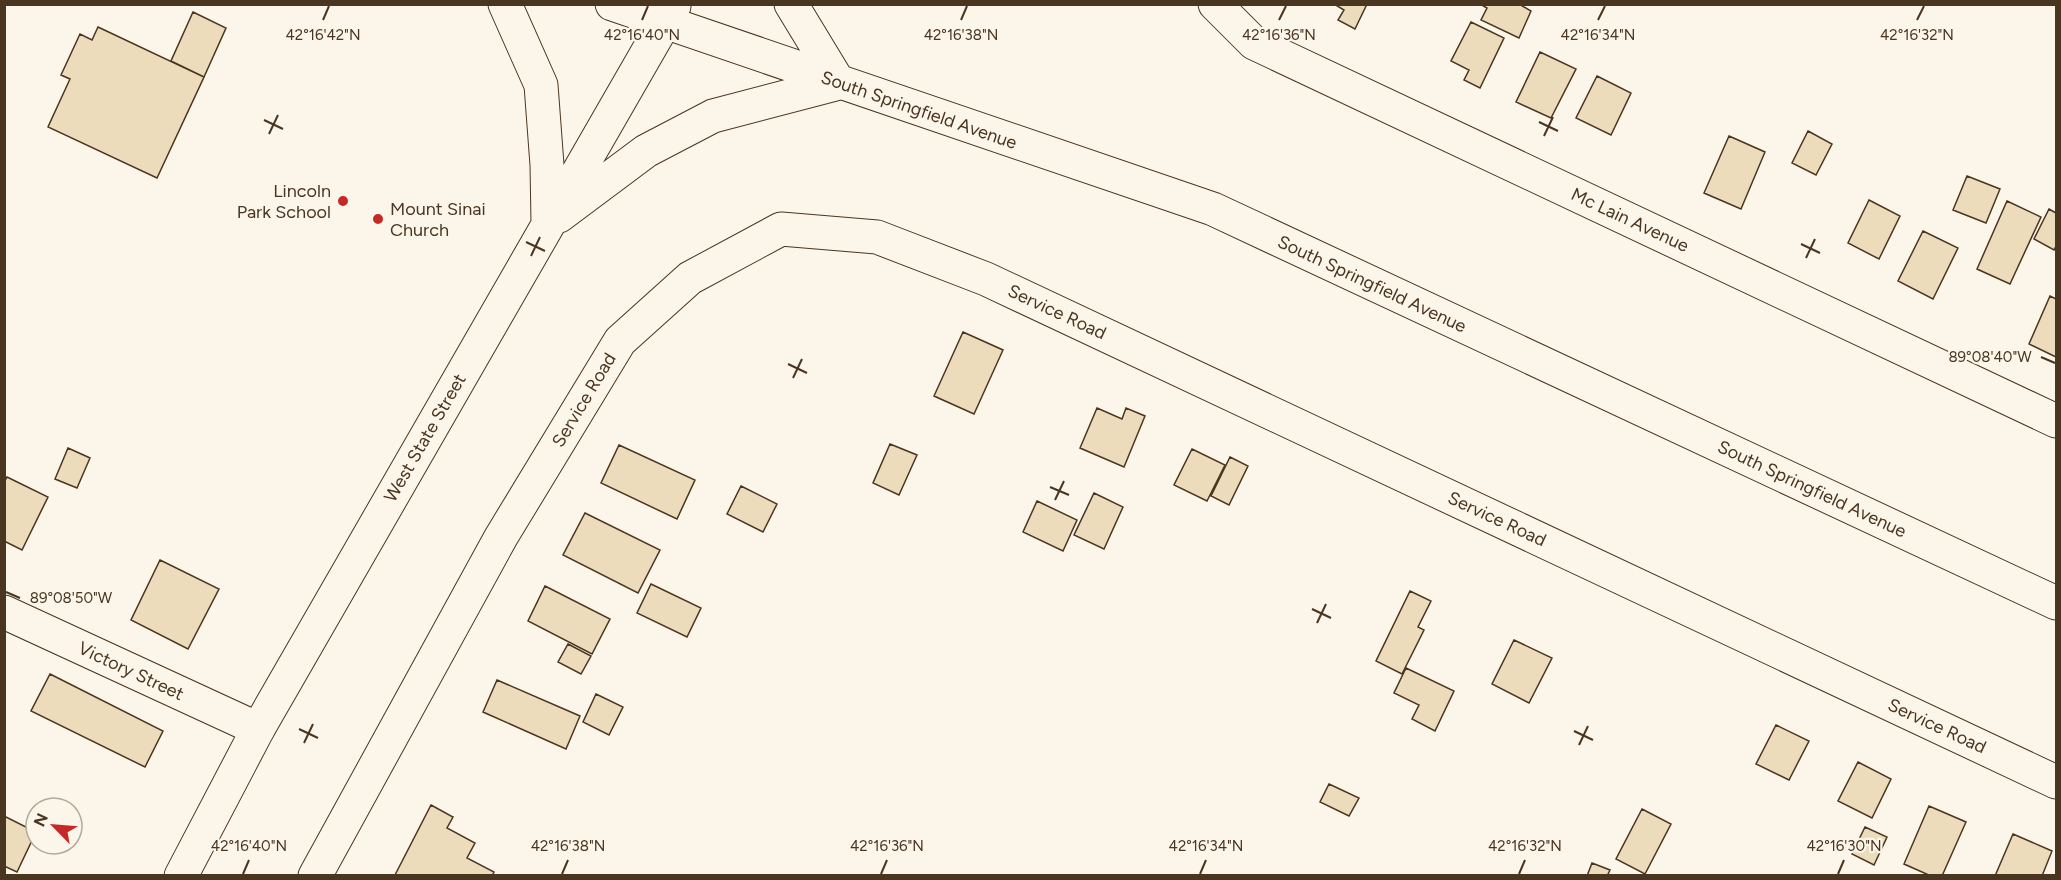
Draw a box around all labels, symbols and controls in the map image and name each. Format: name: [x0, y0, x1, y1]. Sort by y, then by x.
text: 42°16'42"N: [285, 26, 361, 44]
text: 42°16'40"N: [604, 26, 680, 44]
text: 42°16'38"N: [924, 26, 998, 44]
text: 42°16'36"N: [1242, 26, 1316, 44]
text: 42°16'34"N: [1561, 26, 1635, 44]
text: 42°16'32"N: [1880, 26, 1954, 44]
street label: South Springfield Avenue: [818, 66, 1020, 154]
place label: Lincoln Park School: [237, 180, 331, 223]
street label: Mc Lain Avenue: [1568, 183, 1693, 257]
marker: Lincoln Park School: [336, 194, 350, 208]
place label: Mount Sinai Church: [390, 198, 486, 241]
marker: Mount Sinai Church: [371, 212, 385, 226]
street label: South Springfield Avenue: [1274, 231, 1470, 338]
street label: Service Road: [1004, 280, 1110, 344]
text: 89°08'40"W: [1948, 348, 2032, 366]
street label: Service Road: [547, 349, 621, 451]
street label: West State Street: [379, 370, 471, 506]
street label: South Springfield Avenue: [1714, 436, 1910, 543]
street label: Service Road: [1444, 487, 1550, 551]
text: 89°08'50"W: [30, 589, 113, 607]
street label: Victory Street: [75, 637, 187, 705]
street label: Service Road: [1884, 694, 1990, 758]
north arrow: [24, 796, 84, 856]
text: N: [30, 810, 52, 829]
text: 42°16'40"N: [211, 837, 287, 855]
text: 42°16'38"N: [531, 837, 605, 855]
text: 42°16'36"N: [850, 837, 924, 855]
text: 42°16'34"N: [1169, 837, 1243, 855]
text: 42°16'32"N: [1488, 837, 1562, 855]
text: 42°16'30"N: [1806, 837, 1882, 855]

